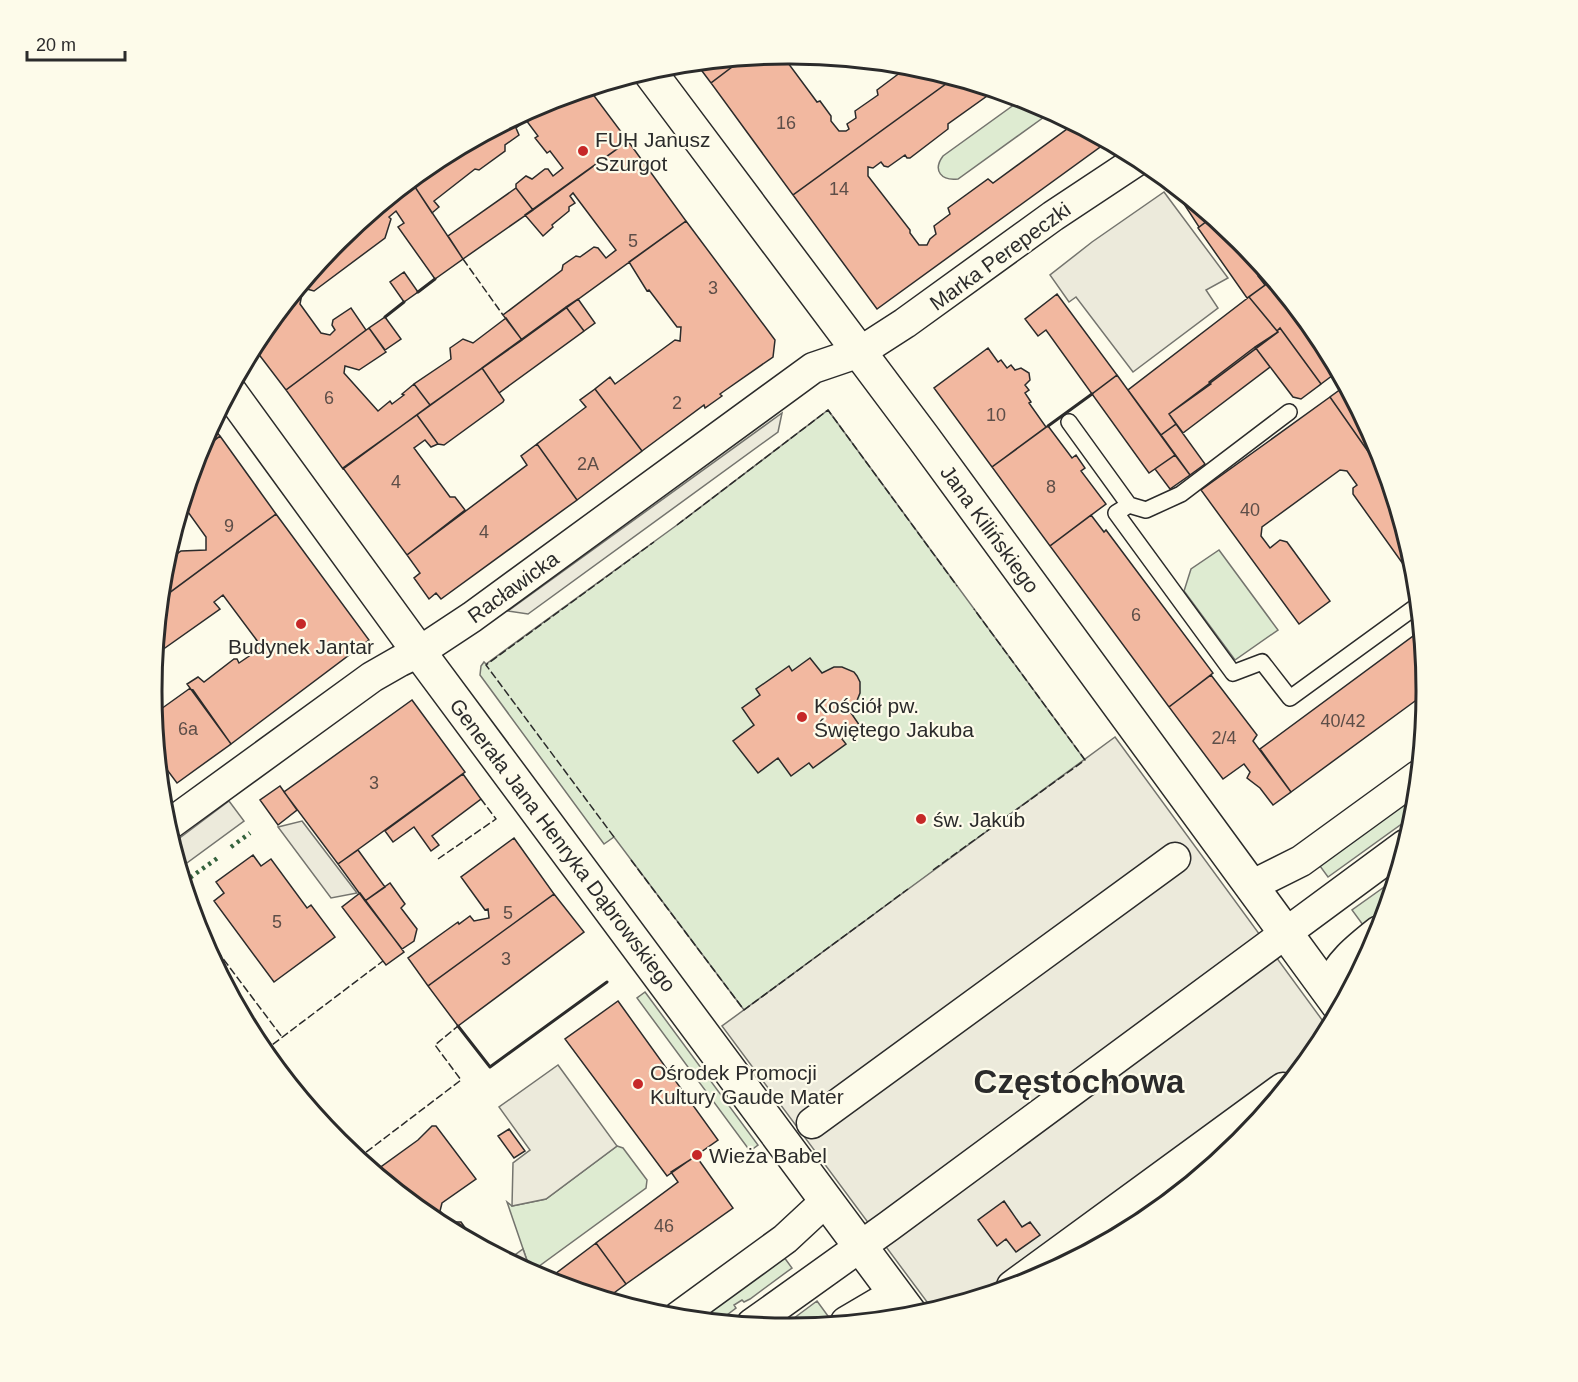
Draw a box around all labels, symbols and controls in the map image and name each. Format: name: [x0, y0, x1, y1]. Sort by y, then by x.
scale bar: [27, 24, 124, 62]
text: 20 m: [36, 35, 76, 55]
house number: 16: [776, 113, 796, 133]
place label: FUH Janusz Szurgot: [595, 128, 711, 175]
marker: FUH Janusz Szurgot: [576, 144, 590, 158]
house number: 14: [829, 179, 849, 199]
street label: Marka Perepeczki: [925, 197, 1075, 315]
house number: 5: [628, 231, 638, 251]
house number: 3: [708, 278, 718, 298]
house number: 6: [324, 388, 334, 408]
house number: 2: [672, 393, 682, 413]
house number: 10: [986, 405, 1006, 425]
house number: 2A: [577, 454, 599, 474]
street label: Jana Kilińskiego: [936, 461, 1044, 597]
house number: 4: [391, 472, 401, 492]
house number: 8: [1046, 477, 1056, 497]
house number: 40: [1240, 500, 1260, 520]
house number: 9: [224, 516, 234, 536]
house number: 4: [479, 522, 489, 542]
street label: Racławicka: [463, 546, 563, 628]
house number: 6: [1131, 605, 1141, 625]
marker: Budynek Jantar: [294, 617, 308, 631]
place label: Budynek Jantar: [228, 635, 374, 658]
street label: Generała Jana Henryka Dąbrowskiego: [445, 694, 681, 996]
place label: Kościół pw. Świętego Jakuba: [814, 694, 974, 741]
marker: Kościół pw. Świętego Jakuba: [795, 710, 809, 724]
house number: 40/42: [1320, 711, 1366, 731]
house number: 6a: [178, 719, 199, 739]
house number: 2/4: [1211, 728, 1237, 748]
house number: 3: [369, 773, 379, 793]
place label: św. Jakub: [933, 808, 1025, 831]
marker: św. Jakub: [914, 812, 928, 826]
house number: 5: [503, 903, 513, 923]
house number: 5: [272, 912, 282, 932]
house number: 3: [501, 949, 511, 969]
place label: Ośrodek Promocji Kultury Gaude Mater: [650, 1061, 844, 1108]
district label: Częstochowa: [974, 1063, 1185, 1100]
marker: Ośrodek Promocji Kultury Gaude Mater: [631, 1077, 645, 1091]
place label: Wieża Babel: [709, 1144, 827, 1167]
marker: Wieża Babel: [690, 1148, 704, 1162]
house number: 46: [654, 1216, 674, 1236]

